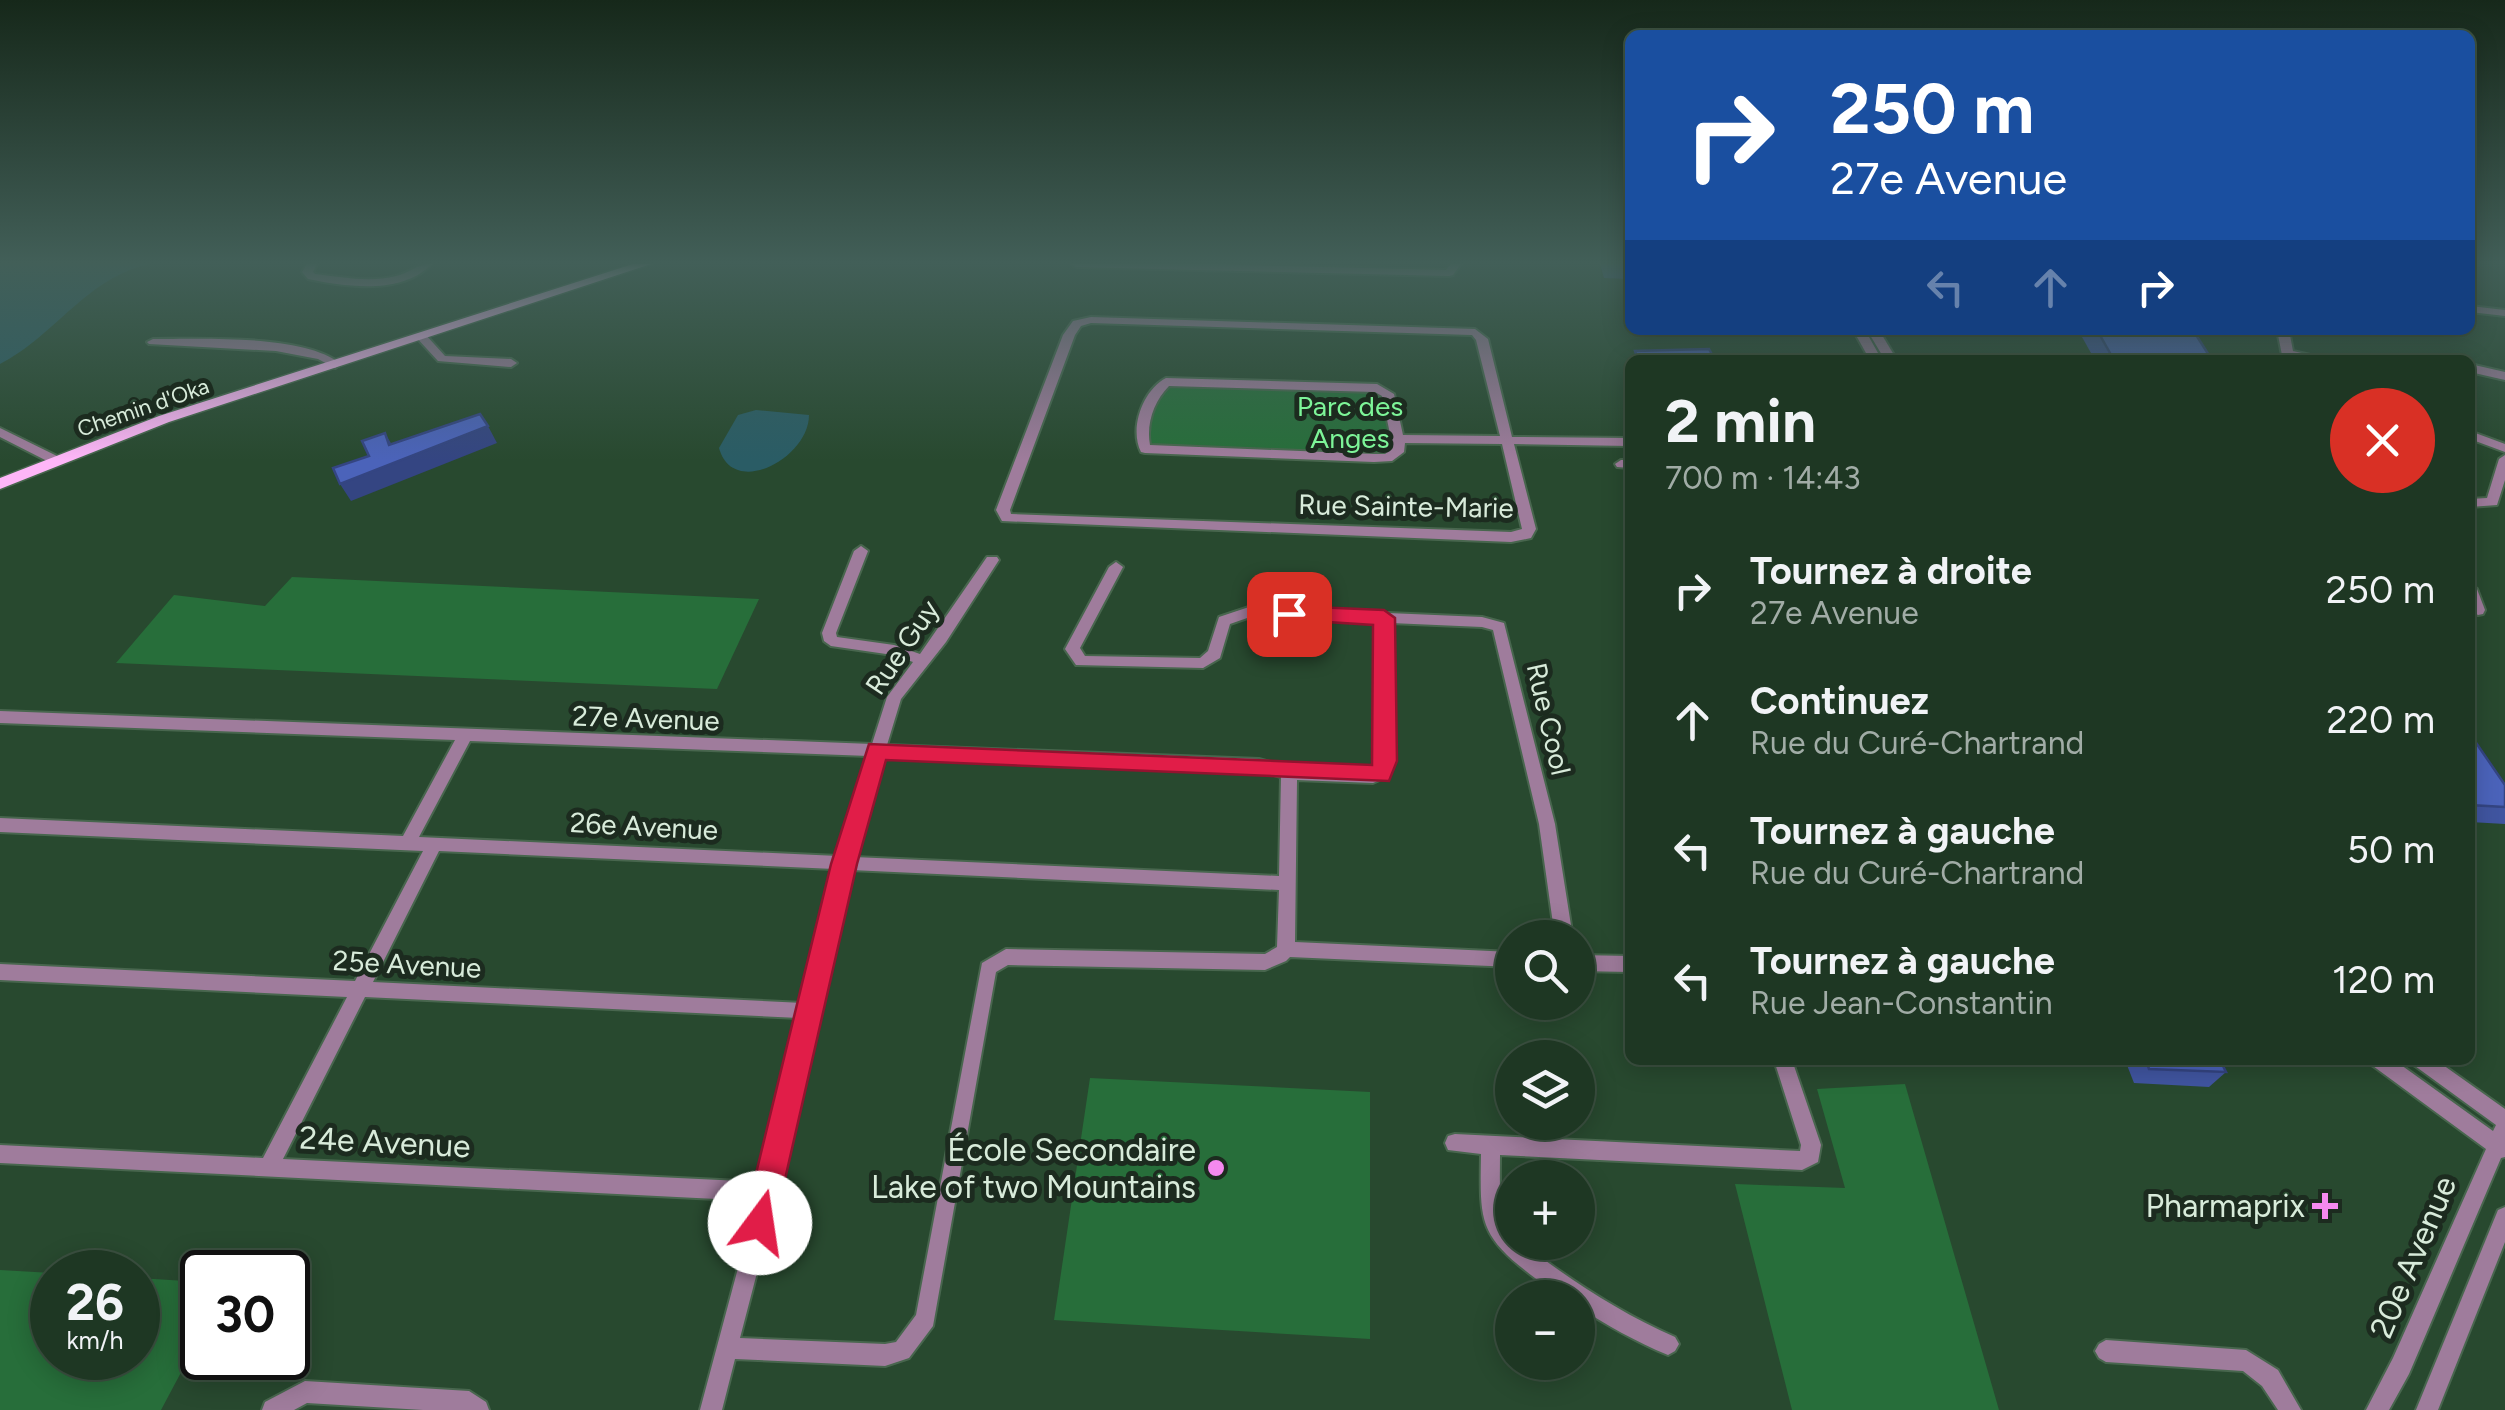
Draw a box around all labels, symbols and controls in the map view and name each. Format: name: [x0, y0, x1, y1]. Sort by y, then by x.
text: 250 m: [1830, 66, 2034, 151]
icon: right: [1665, 70, 1795, 200]
text: 27e Avenue: [1830, 151, 2067, 205]
icon: left: [1918, 260, 1973, 315]
icon: ahead: [2023, 260, 2078, 315]
icon: right: [2128, 260, 2183, 315]
street label: Chemin d'Oka: [74, 372, 213, 443]
text: 2 min: [1665, 385, 1816, 457]
button: close: [2330, 388, 2435, 493]
park label: Parc des Anges: [1297, 389, 1403, 455]
text: 700 m · 14:43: [1665, 459, 1861, 497]
street label: Rue Sainte-Marie: [1298, 487, 1514, 525]
text: Tournez à droite: [1750, 548, 2032, 594]
icon: right: [1665, 563, 1720, 618]
text: 250 m: [2326, 567, 2435, 613]
pin: [1247, 572, 1332, 657]
icon: arrive: [1262, 587, 1317, 642]
street label: Rue Guy: [858, 593, 946, 701]
text: 27e Avenue: [1750, 594, 1919, 632]
street label: Rue Cool: [1520, 660, 1578, 778]
text: Continuez: [1750, 678, 1929, 724]
icon: ahead: [1665, 693, 1720, 748]
text: 220 m: [2326, 697, 2435, 743]
street label: 27e Avenue: [572, 698, 720, 738]
text: Rue du Curé-Chartrand: [1750, 724, 2084, 762]
street label: 26e Avenue: [569, 805, 719, 847]
text: Tournez à gauche: [1750, 808, 2055, 854]
icon: left: [1665, 823, 1720, 878]
text: 50 m: [2347, 827, 2435, 873]
text: Rue du Curé-Chartrand: [1750, 854, 2084, 892]
map controls: [1495, 920, 1595, 1380]
button: search: [1495, 920, 1595, 1020]
text: Tournez à gauche: [1750, 938, 2055, 984]
street label: 25e Avenue: [332, 943, 482, 985]
icon: left: [1665, 953, 1720, 1008]
text: 120 m: [2332, 957, 2435, 1003]
text: Rue Jean-Constantin: [1750, 984, 2053, 1022]
button: layers: [1495, 1040, 1595, 1140]
street label: 24e Avenue: [298, 1119, 472, 1165]
place label: École Secondaire Lake of two Mountains: [871, 1131, 1196, 1206]
marker: École Secondaire Lake of two Mountains: [1205, 1157, 1227, 1179]
button: +: [1495, 1160, 1595, 1260]
street label: 20e Avenue: [2362, 1170, 2464, 1344]
position arrow: [708, 1171, 812, 1275]
place label: Pharmaprix: [2146, 1187, 2305, 1225]
marker: Pharmaprix: [2314, 1195, 2336, 1217]
speed limit sign: 30: [180, 1250, 310, 1380]
text: 26: [66, 1272, 124, 1333]
button: −: [1495, 1280, 1595, 1380]
text: km/h: [66, 1325, 124, 1355]

